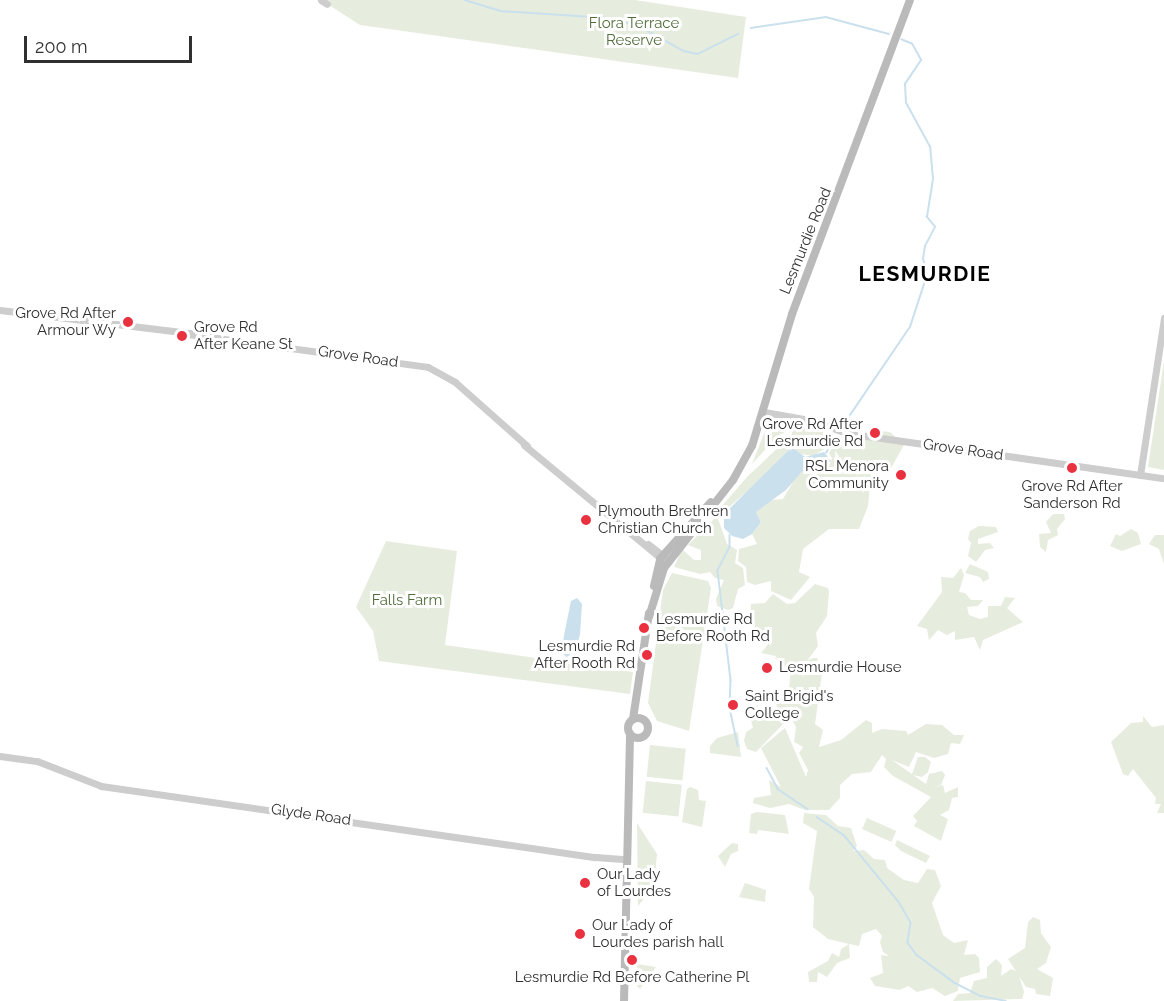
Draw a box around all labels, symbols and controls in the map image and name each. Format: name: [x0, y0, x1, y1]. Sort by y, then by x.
park label: Flora Terrace Reserve: [589, 14, 679, 49]
scale bar: [27, 24, 195, 62]
text: 200 m: [35, 36, 88, 57]
street label: Lesmurdie Road: [776, 185, 836, 297]
district label: LESMURDIE: [859, 261, 991, 287]
place label: Grove Rd After Armour Wy: [15, 304, 116, 339]
marker: Grove Rd After Armour Wy: [121, 315, 135, 329]
place label: Grove Rd After Keane St: [194, 318, 293, 353]
marker: Grove Rd After Keane St: [175, 329, 189, 343]
street label: Grove Road: [317, 342, 399, 372]
place label: Grove Rd After Lesmurdie Rd: [762, 415, 863, 450]
marker: Grove Rd After Lesmurdie Rd: [868, 426, 882, 440]
street label: Grove Road: [922, 435, 1004, 465]
place label: RSL Menora Community: [805, 457, 889, 492]
marker: Grove Rd After Sanderson Rd: [1065, 461, 1079, 475]
marker: RSL Menora Community: [894, 468, 908, 482]
place label: Grove Rd After Sanderson Rd: [1021, 477, 1123, 512]
place label: Plymouth Brethren Christian Church: [598, 502, 729, 537]
marker: Plymouth Brethren Christian Church: [579, 513, 593, 527]
park label: Falls Farm: [372, 592, 442, 610]
place label: Lesmurdie Rd Before Rooth Rd: [656, 610, 770, 645]
marker: Lesmurdie Rd Before Rooth Rd: [637, 621, 651, 635]
place label: Lesmurdie Rd After Rooth Rd: [534, 637, 635, 672]
marker: Lesmurdie Rd After Rooth Rd: [640, 648, 654, 662]
place label: Lesmurdie House: [779, 659, 901, 677]
marker: Lesmurdie House: [760, 661, 774, 675]
place label: Saint Brigid's College: [745, 687, 834, 722]
marker: Saint Brigid's College: [726, 698, 740, 712]
street label: Glyde Road: [270, 800, 352, 830]
place label: Our Lady of Lourdes: [597, 865, 671, 900]
marker: Our Lady of Lourdes: [578, 876, 592, 890]
place label: Our Lady of Lourdes parish hall: [592, 916, 724, 951]
marker: Our Lady of Lourdes parish hall: [573, 927, 587, 941]
marker: Lesmurdie Rd Before Catherine Pl: [625, 953, 639, 967]
place label: Lesmurdie Rd Before Catherine Pl: [515, 969, 749, 987]

